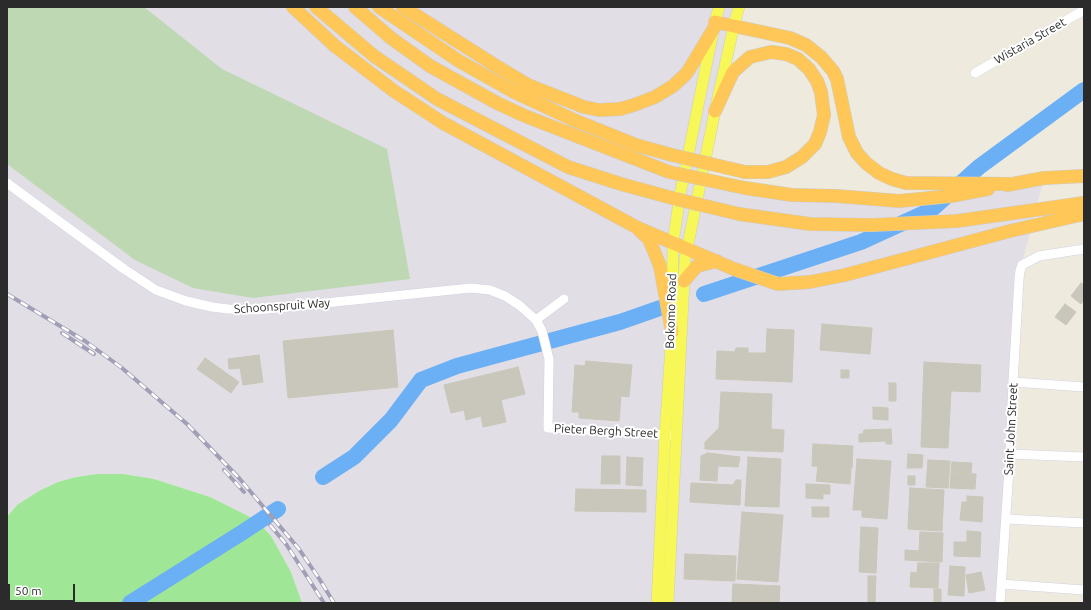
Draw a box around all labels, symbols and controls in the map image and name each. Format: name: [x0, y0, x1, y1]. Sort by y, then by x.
street label: Wistaria Street: [992, 15, 1068, 67]
street label: Bokomo Road: [662, 273, 680, 349]
street label: Schoonspruit Way: [233, 295, 331, 317]
street label: Saint John Street: [1001, 382, 1021, 476]
street label: Pieter Bergh Street: [554, 421, 658, 441]
scale bar: [10, 576, 77, 602]
text: 50 m: [15, 584, 42, 597]

